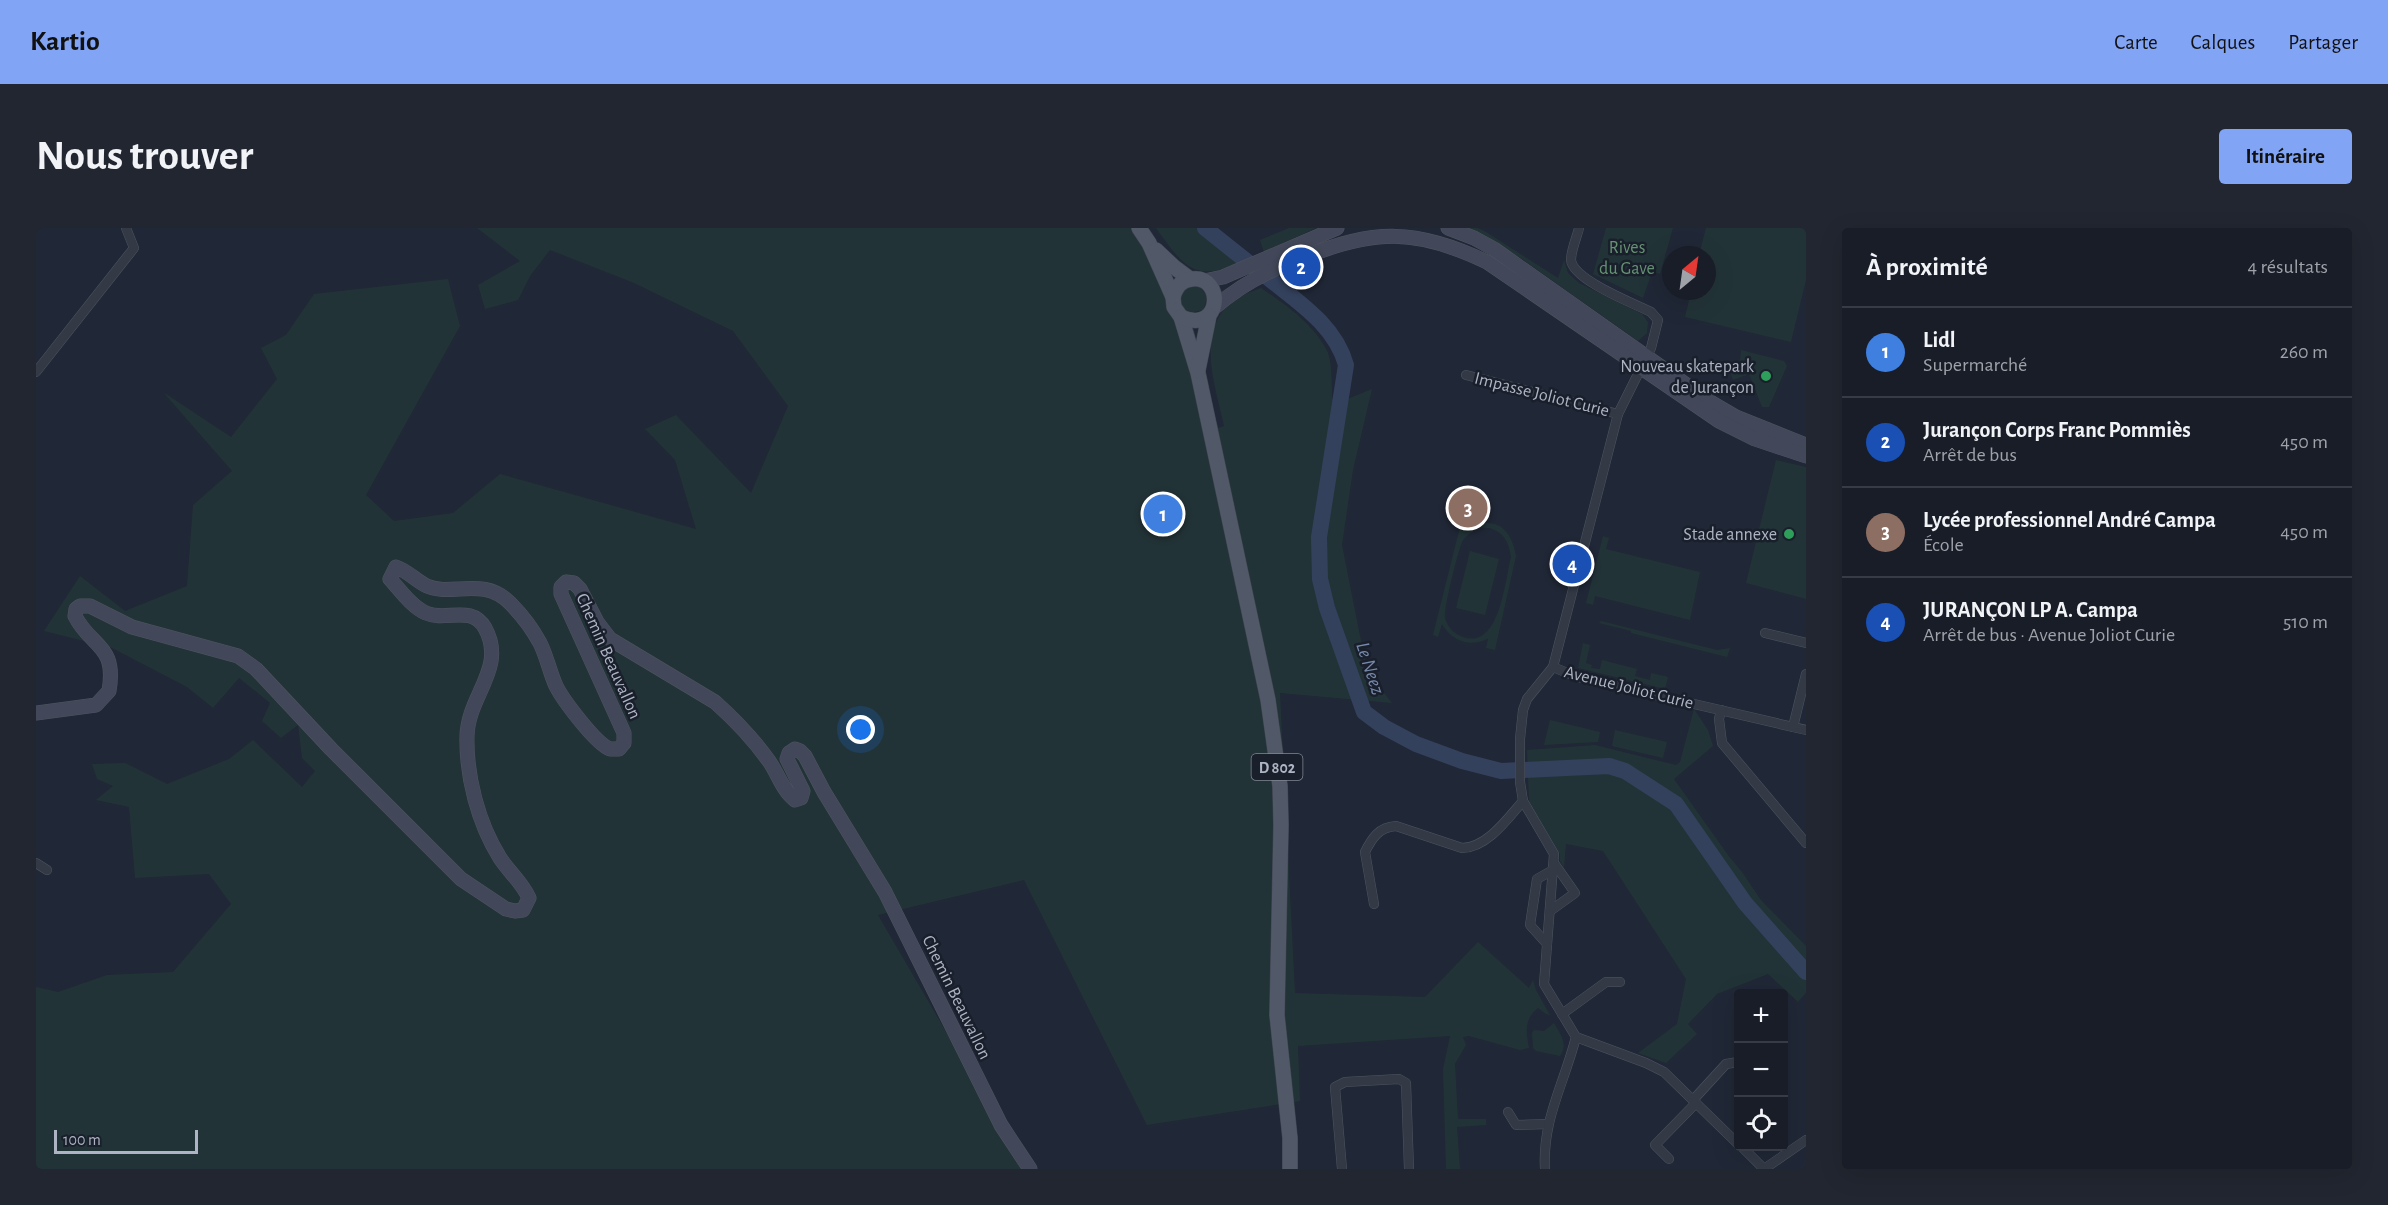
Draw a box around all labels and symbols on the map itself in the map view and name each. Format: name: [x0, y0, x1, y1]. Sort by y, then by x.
park label: Rives du Gave: [1599, 239, 1655, 278]
pin: 2: [1282, 244, 1320, 290]
north arrow: [1662, 246, 1716, 300]
place label: Nouveau skatepark de Jurançon: [1620, 358, 1755, 397]
marker: Nouveau skatepark de Jurançon: [1759, 369, 1773, 383]
street label: Impasse Joliot Curie: [1473, 370, 1611, 420]
pin: 3: [1448, 486, 1488, 530]
pin: 1: [1144, 492, 1182, 536]
place label: Stade annexe: [1683, 526, 1777, 544]
marker: Stade annexe: [1782, 527, 1796, 541]
pin: 4: [1552, 542, 1592, 586]
street label: Chemin Beauvallon: [572, 591, 644, 722]
water label: Le Neez: [1352, 639, 1388, 697]
street label: Avenue Joliot Curie: [1562, 663, 1695, 713]
your location: [846, 715, 875, 744]
road number: D 802: [1252, 754, 1302, 780]
street label: Chemin Beauvallon: [918, 933, 994, 1062]
scale bar: [54, 1127, 198, 1154]

